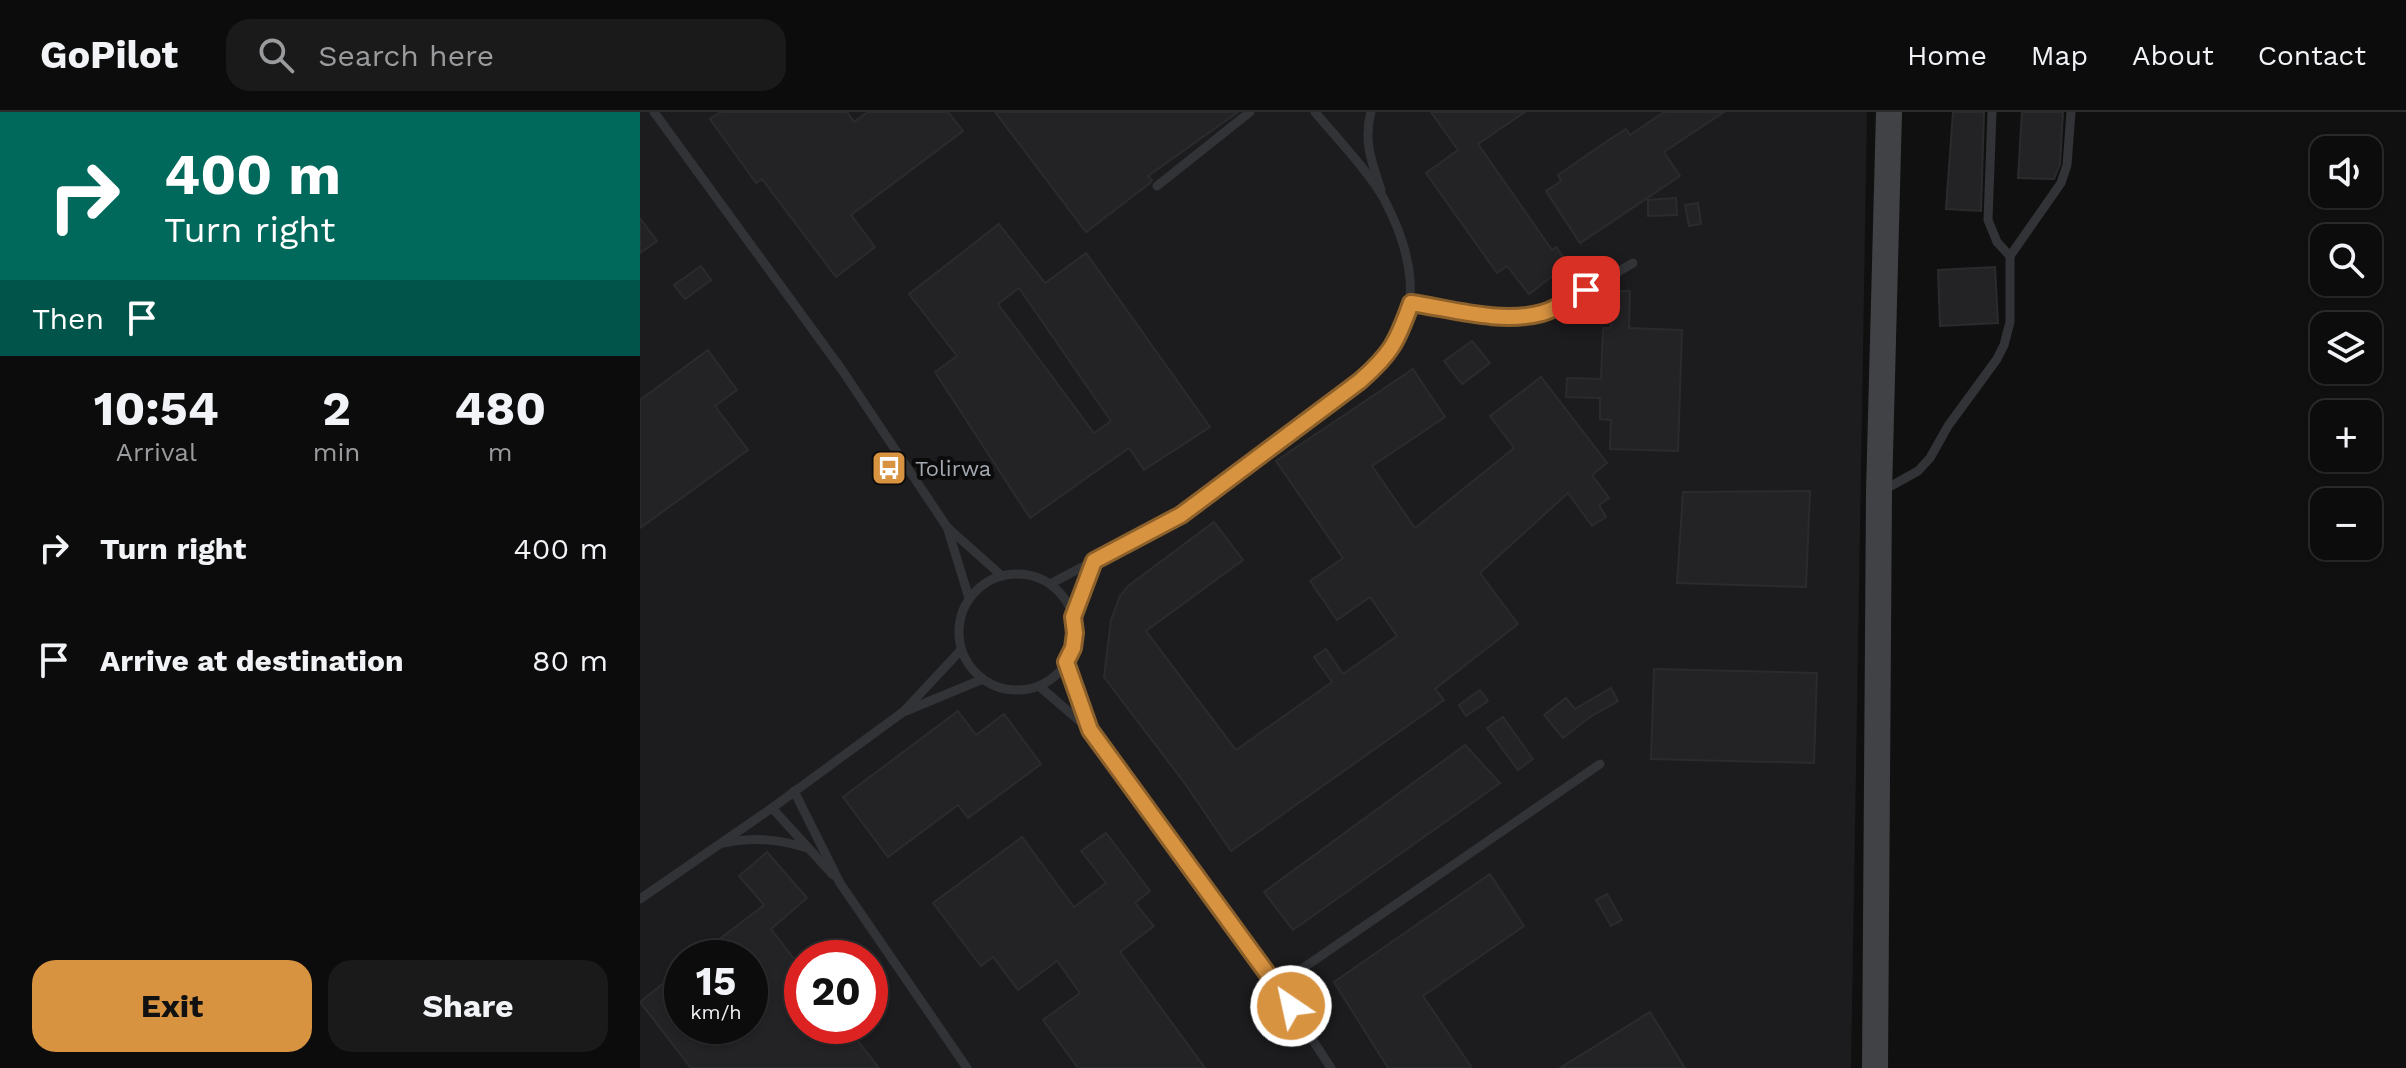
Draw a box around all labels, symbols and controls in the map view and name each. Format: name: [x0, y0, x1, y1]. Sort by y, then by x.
search box: [226, 19, 786, 91]
text: GoPilot: [40, 33, 178, 77]
icon: search: [254, 33, 298, 77]
text: Search here: [318, 38, 494, 73]
text: Home: [1907, 39, 1987, 72]
text: Map: [2031, 39, 2088, 72]
text: About: [2132, 39, 2214, 72]
text: Contact: [2258, 39, 2366, 72]
map controls: [2310, 136, 2382, 560]
button: sound: [2310, 136, 2382, 208]
text: 400 m: [164, 142, 341, 208]
icon: right: [32, 144, 136, 248]
text: Turn right: [164, 209, 335, 251]
button: search: [2310, 224, 2382, 296]
pin: [1552, 256, 1620, 324]
icon: arrive: [1564, 268, 1608, 312]
icon: arrive: [120, 296, 164, 340]
text: Then: [32, 301, 104, 336]
button: layers: [2310, 312, 2382, 384]
text: 10:54: [94, 380, 219, 437]
text: 2: [322, 380, 351, 437]
text: 480: [454, 380, 546, 437]
button: +: [2310, 400, 2382, 472]
text: Arrival: [116, 437, 197, 467]
text: min: [313, 437, 360, 467]
text: m: [488, 437, 513, 467]
bus stop icon: Tolirwa: [870, 449, 908, 487]
place label: Tolirwa: [915, 456, 991, 481]
button: −: [2310, 488, 2382, 560]
icon: right: [32, 526, 76, 570]
text: Turn right: [100, 531, 246, 566]
text: 400 m: [514, 531, 608, 566]
icon: arrive: [32, 638, 76, 682]
text: Arrive at destination: [100, 643, 404, 678]
text: 80 m: [532, 643, 608, 678]
speed limit sign: 20: [784, 940, 888, 1044]
text: 15: [696, 958, 736, 1005]
button: Exit: [32, 960, 312, 1052]
button: Share: [328, 960, 608, 1052]
position arrow: [1249, 964, 1333, 1048]
text: km/h: [690, 1000, 742, 1024]

